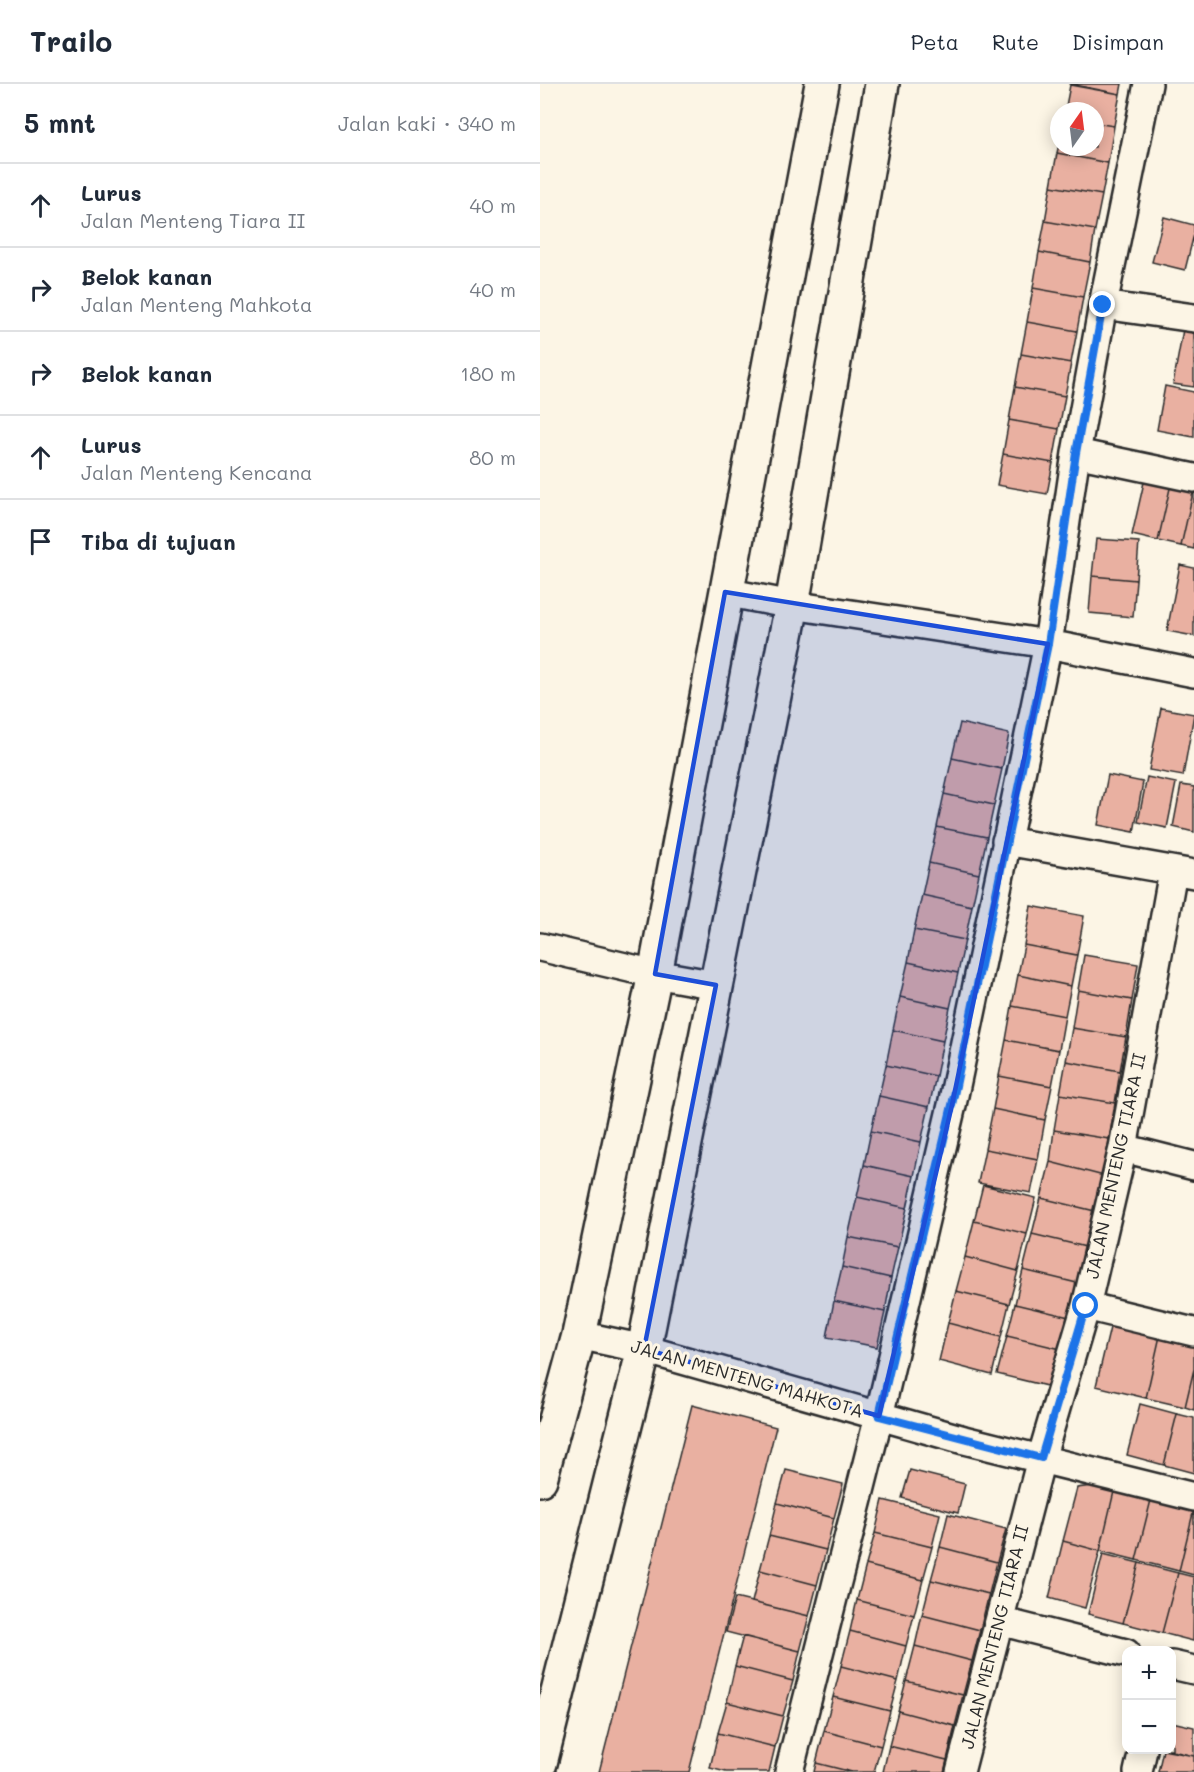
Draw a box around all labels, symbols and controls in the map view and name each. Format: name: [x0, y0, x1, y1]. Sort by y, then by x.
text: Trailo: [30, 23, 112, 59]
text: Peta: [911, 28, 959, 55]
text: Rute: [992, 28, 1039, 55]
text: Disimpan: [1072, 28, 1164, 55]
north arrow: [1050, 102, 1104, 156]
text: 5 mnt: [24, 106, 96, 140]
text: Jalan kaki · 340 m: [338, 110, 516, 136]
text: Lurus: [81, 178, 142, 207]
icon: ahead: [24, 189, 57, 222]
text: 40 m: [470, 192, 516, 218]
text: Jalan Menteng Tiara II: [81, 207, 305, 233]
text: Belok kanan: [81, 262, 212, 291]
icon: right: [24, 273, 57, 306]
text: 40 m: [470, 276, 516, 302]
text: Jalan Menteng Mahkota: [81, 291, 312, 317]
route end: [1089, 291, 1115, 317]
icon: right: [24, 357, 57, 390]
text: Belok kanan: [81, 359, 212, 388]
text: 180 m: [460, 360, 516, 386]
text: Lurus: [81, 430, 142, 459]
icon: ahead: [24, 441, 57, 474]
text: 80 m: [469, 444, 516, 470]
text: Jalan Menteng Kencana: [81, 459, 312, 485]
icon: arrive: [24, 525, 57, 558]
text: Tiba di tujuan: [81, 527, 236, 556]
street label: JALAN MENTENG TIARA II: [1079, 1051, 1151, 1281]
route start: [1072, 1292, 1098, 1318]
street label: JALAN MENTENG MAHKOTA: [628, 1333, 867, 1423]
street label: JALAN MENTENG TIARA II: [955, 1522, 1034, 1751]
map controls: [1122, 1646, 1176, 1754]
button: +: [1122, 1646, 1176, 1700]
button: −: [1122, 1700, 1176, 1754]

